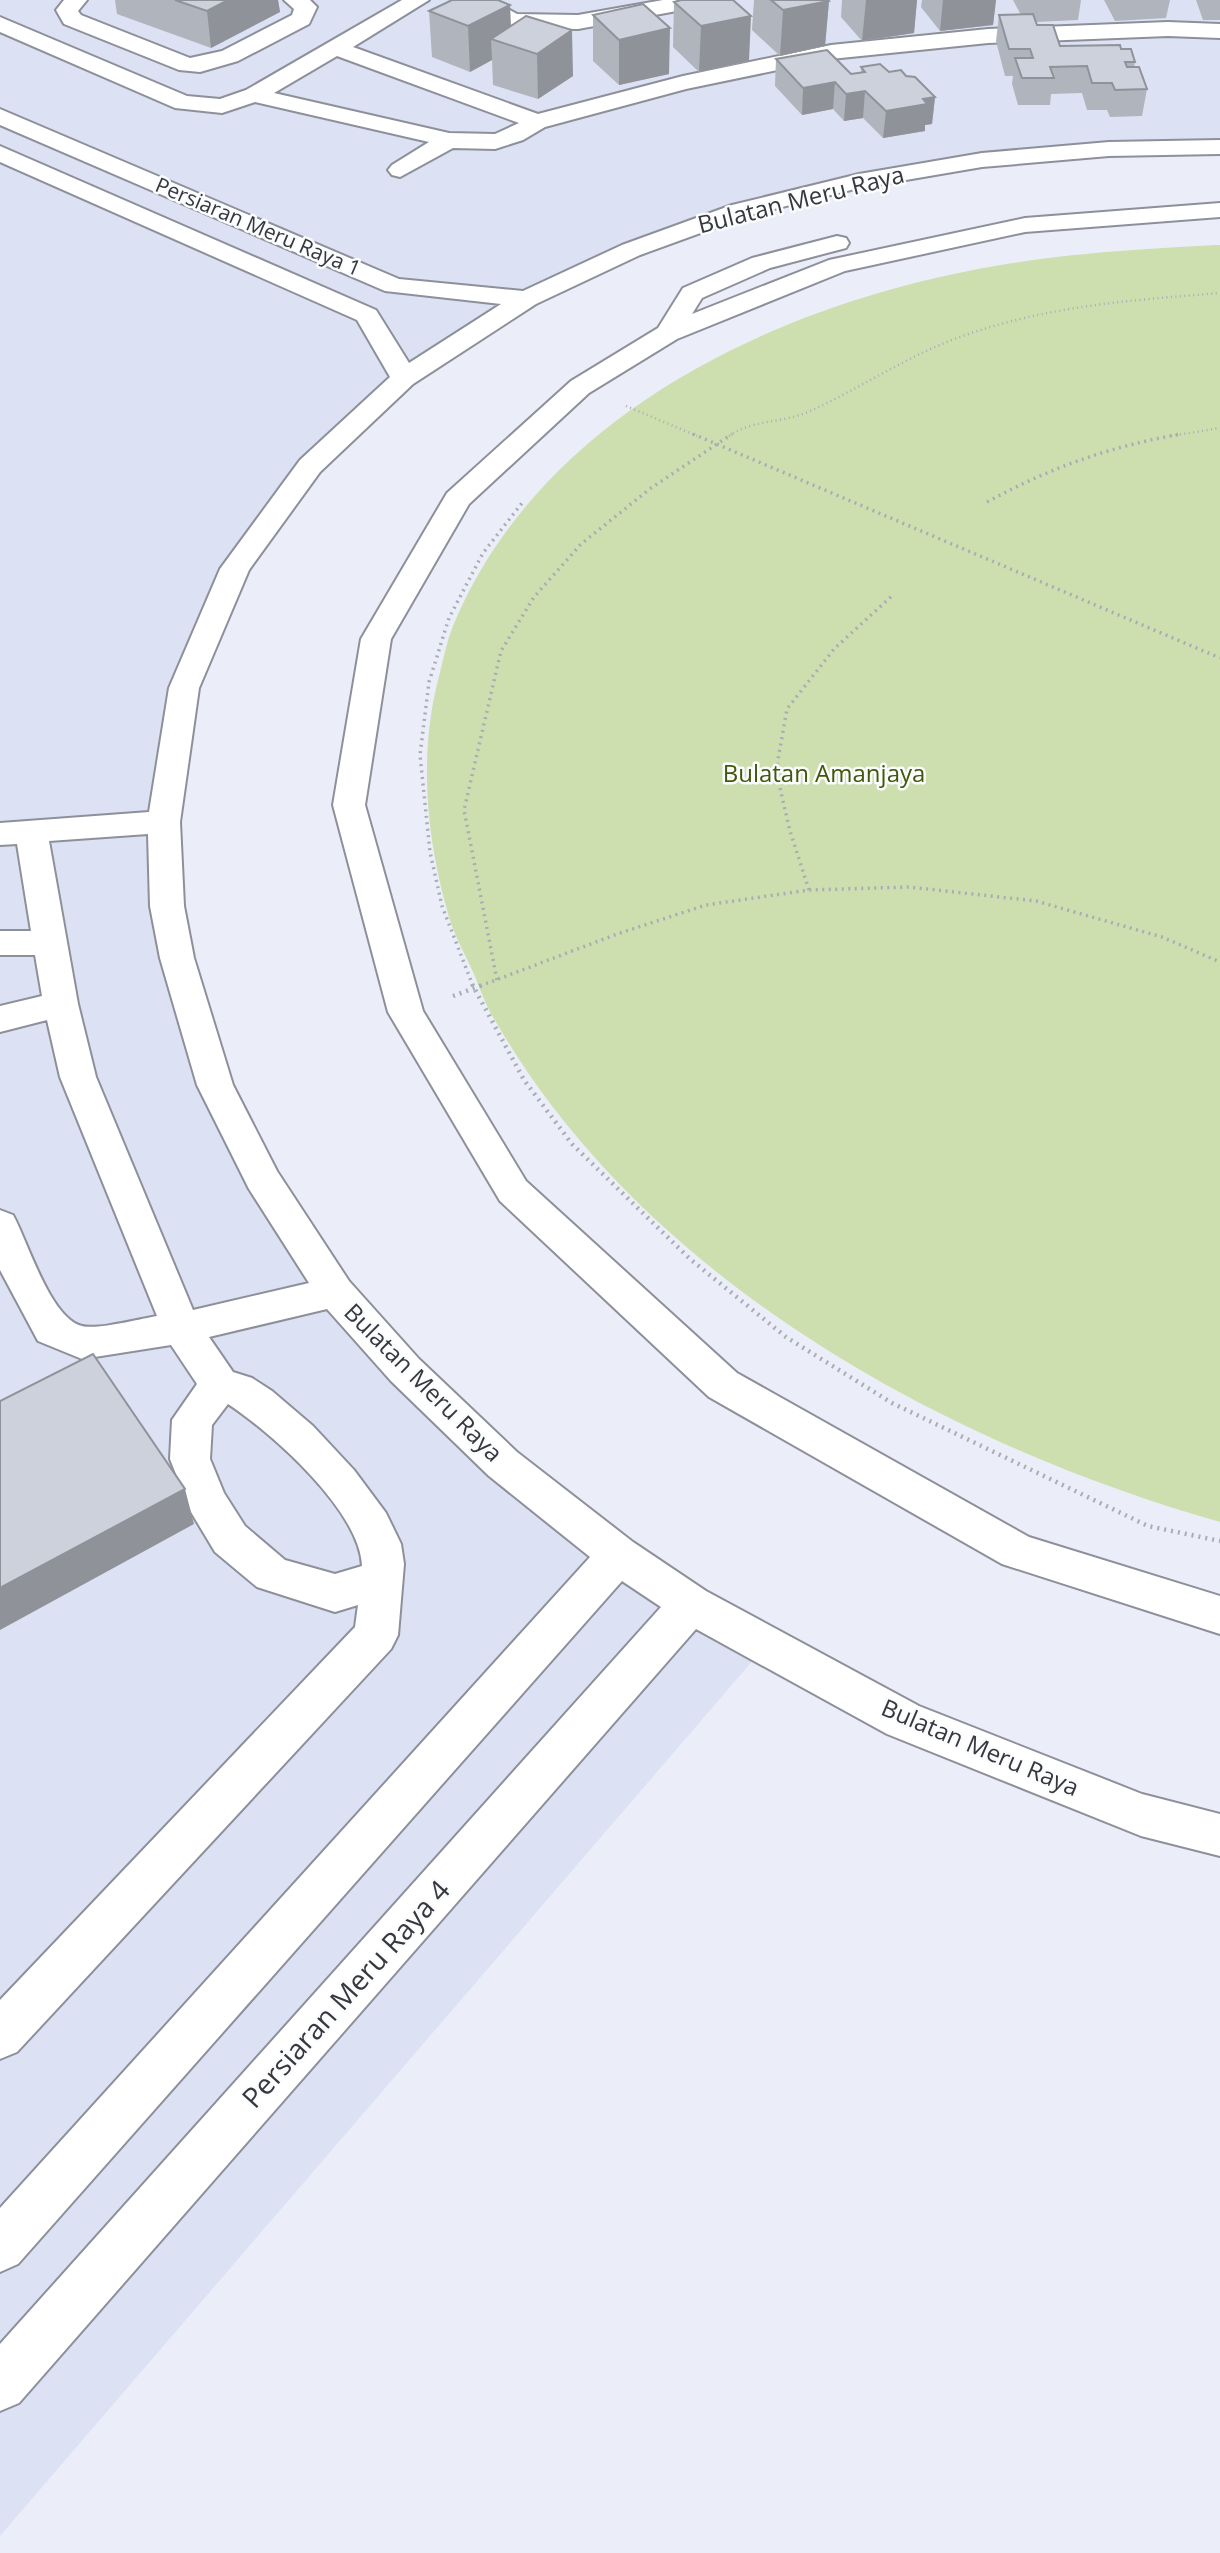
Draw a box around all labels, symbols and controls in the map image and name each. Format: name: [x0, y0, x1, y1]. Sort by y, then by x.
street label: Bulatan Meru Raya: [694, 157, 907, 240]
street label: Persiaran Meru Raya 1: [151, 170, 365, 282]
park label: Bulatan Amanjaya: [723, 756, 925, 789]
street label: Bulatan Meru Raya: [338, 1295, 511, 1468]
street label: Bulatan Meru Raya: [877, 1690, 1085, 1803]
street label: Persiaran Meru Raya 4: [233, 1871, 458, 2115]

